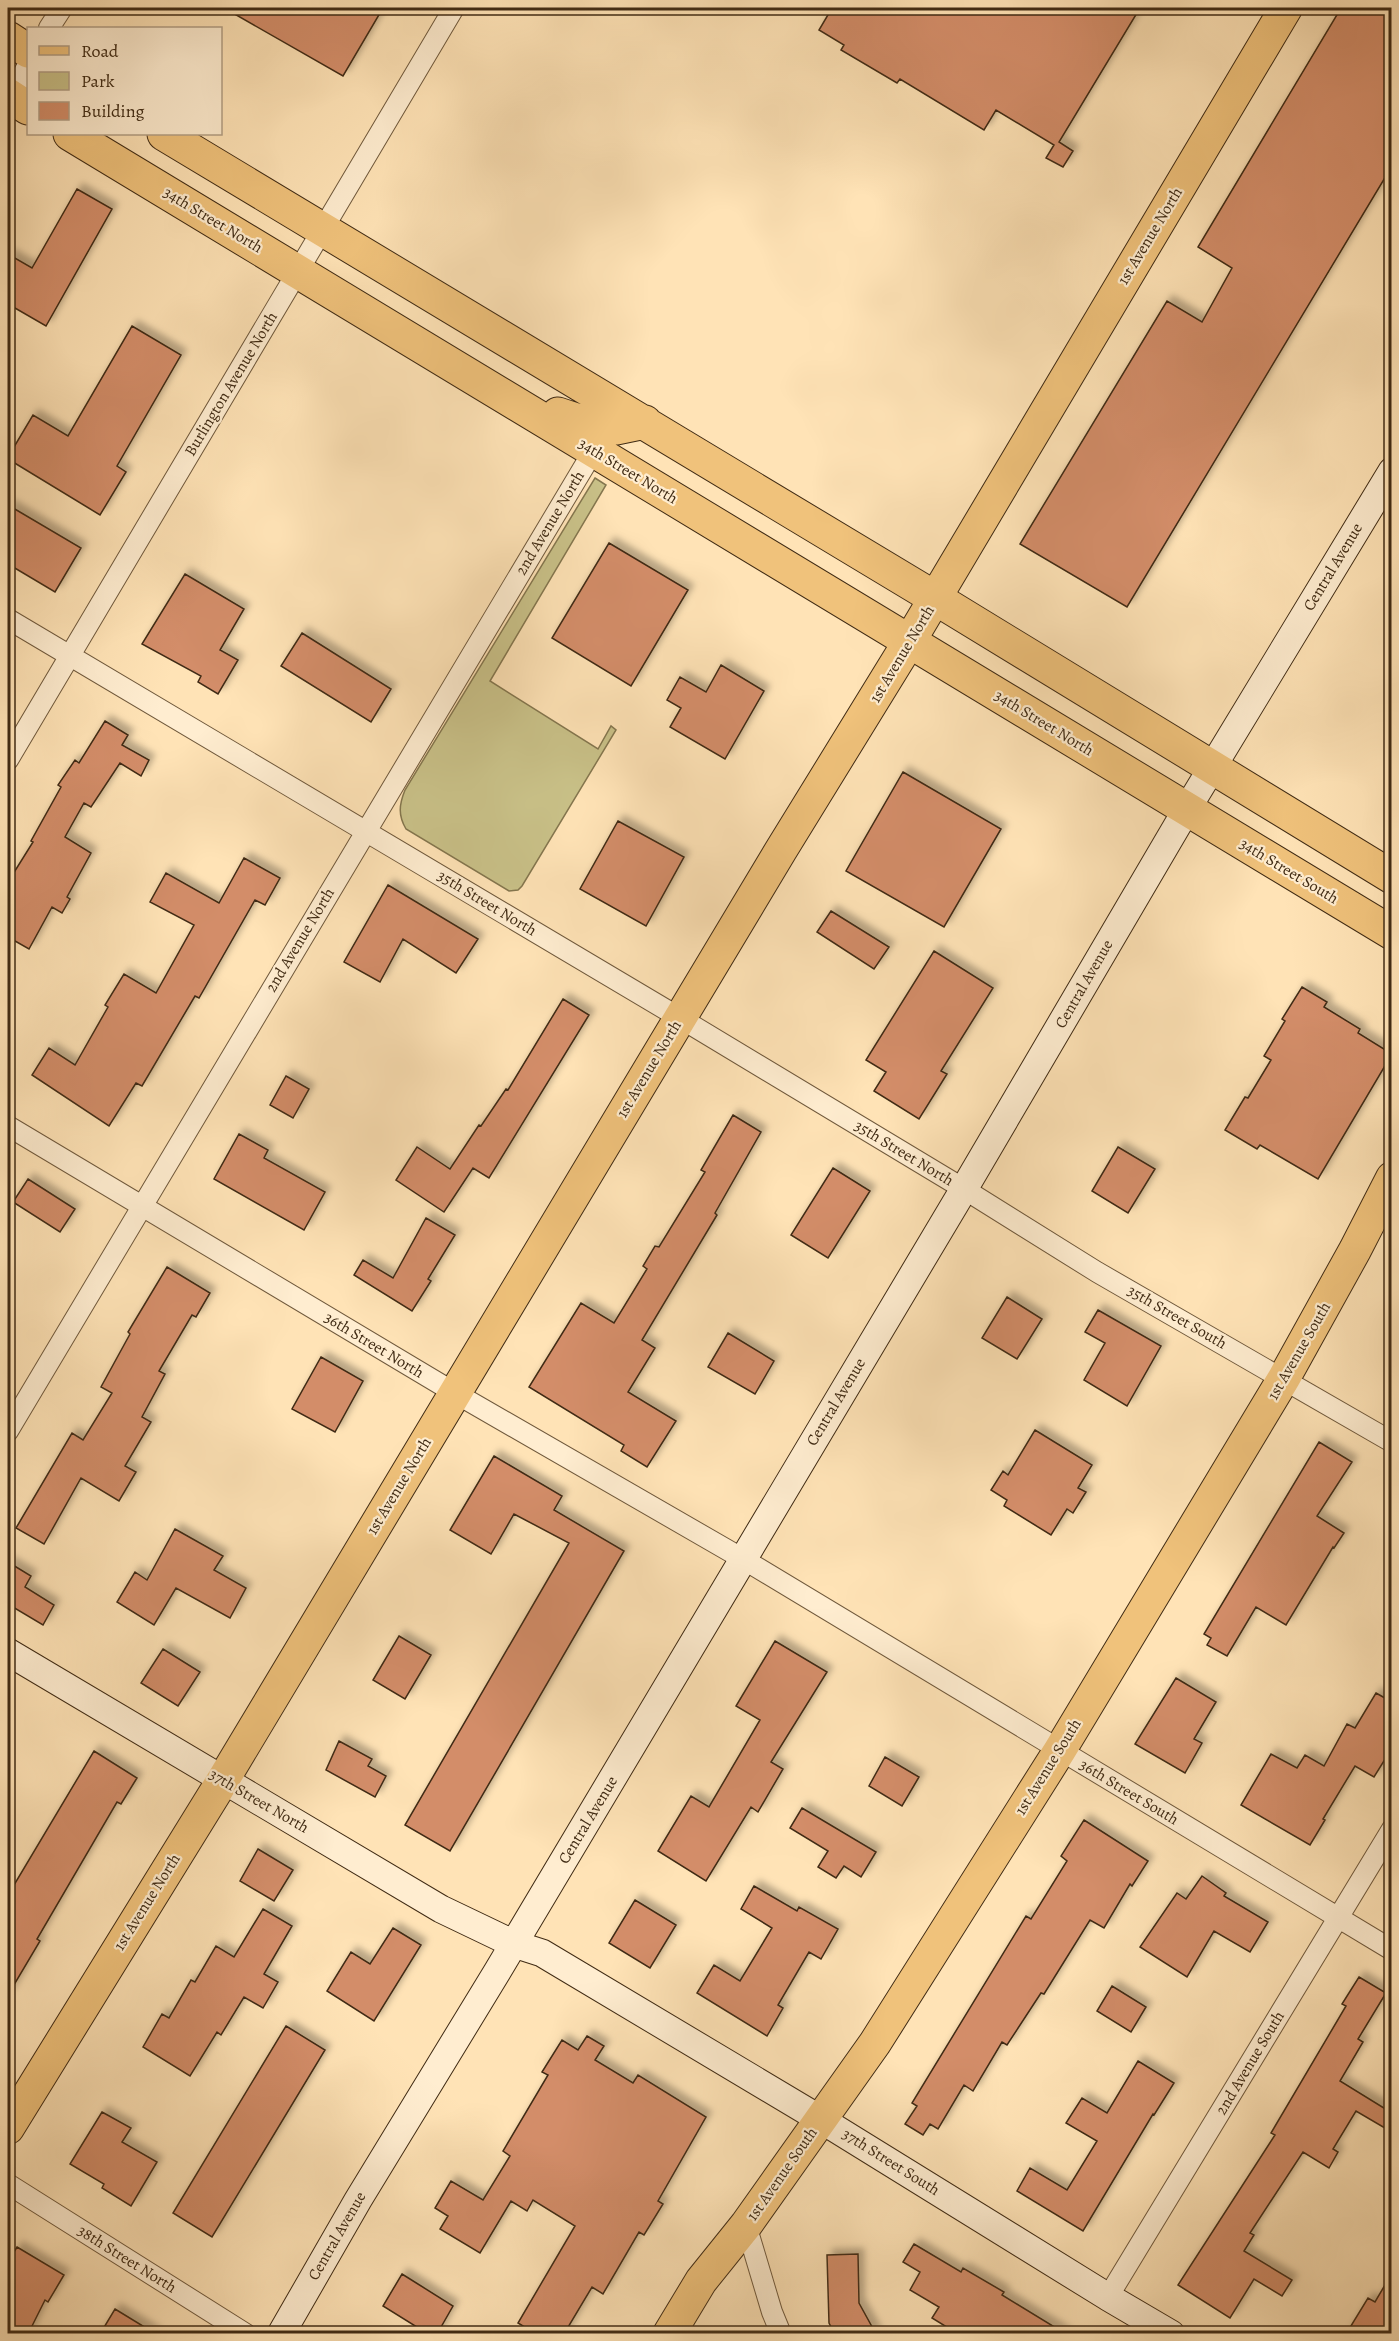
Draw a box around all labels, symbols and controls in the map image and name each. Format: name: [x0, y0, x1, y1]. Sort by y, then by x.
legend: [27, 27, 222, 135]
text: Road: [81, 39, 119, 63]
text: Park: [81, 69, 115, 93]
text: Building: [81, 99, 145, 123]
street label: 34th Street North: [159, 182, 267, 259]
street label: 1st Avenue North: [1112, 183, 1188, 289]
street label: Burlington Avenue North: [179, 307, 283, 460]
street label: 34th Street North: [574, 433, 682, 510]
street label: 2nd Avenue North: [510, 466, 590, 579]
street label: Central Avenue: [1298, 519, 1368, 615]
street label: 1st Avenue North: [864, 601, 940, 707]
street label: 34th Street North: [990, 685, 1098, 762]
street label: 34th Street South: [1235, 833, 1343, 910]
street label: 35th Street North: [433, 865, 541, 942]
street label: 2nd Avenue North: [260, 883, 340, 996]
street label: Central Avenue: [1050, 936, 1118, 1032]
street label: 1st Avenue North: [611, 1016, 687, 1122]
street label: 35th Street North: [850, 1115, 958, 1192]
street label: 35th Street South: [1123, 1280, 1231, 1355]
street label: 1st Avenue South: [1262, 1298, 1336, 1404]
street label: 36th Street North: [320, 1307, 428, 1384]
street label: Central Avenue: [801, 1354, 871, 1450]
street label: 1st Avenue North: [361, 1433, 437, 1539]
street label: 1st Avenue South: [1010, 1714, 1087, 1819]
street label: 36th Street South: [1075, 1754, 1183, 1831]
street label: 37th Street North: [205, 1763, 313, 1839]
street label: Central Avenue: [553, 1772, 623, 1868]
street label: 1st Avenue North: [108, 1849, 186, 1955]
street label: 2nd Avenue South: [1210, 2007, 1290, 2119]
street label: 1st Avenue South: [742, 2122, 823, 2225]
street label: 37th Street South: [838, 2123, 944, 2201]
street label: Central Avenue: [303, 2188, 371, 2284]
street label: 38th Street North: [73, 2220, 181, 2299]

